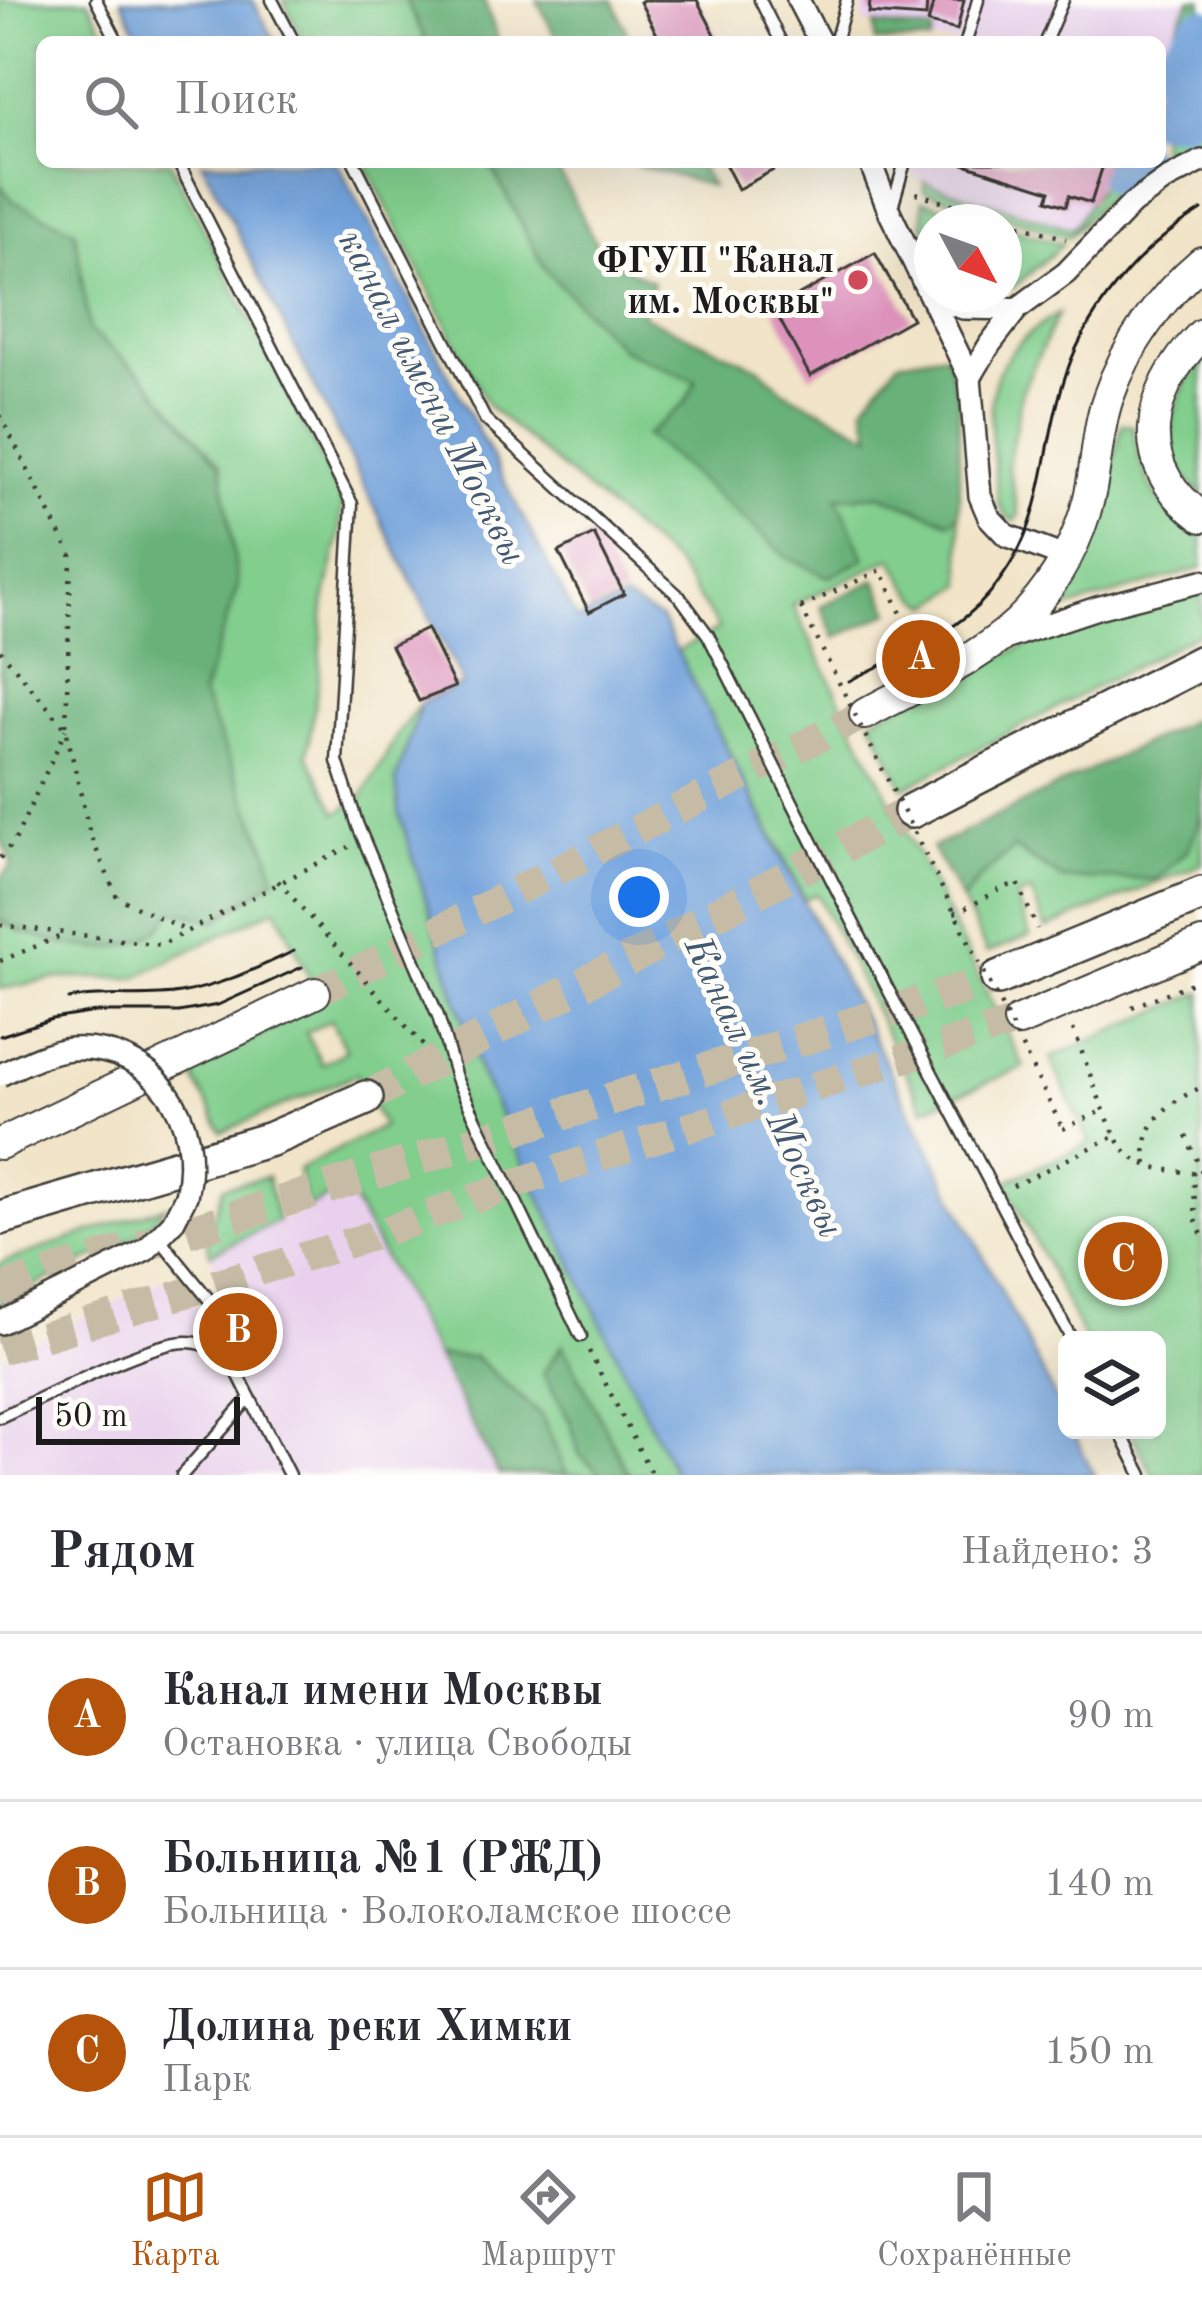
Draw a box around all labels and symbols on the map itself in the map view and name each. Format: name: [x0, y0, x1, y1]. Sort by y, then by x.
north arrow: [914, 204, 1022, 312]
water label: канал имени Москвы: [329, 224, 532, 571]
place label: ФГУП "Канал им. Москвы": [596, 245, 834, 322]
marker: ФГУП "Канал им. Москвы": [845, 267, 871, 293]
pin: A: [882, 614, 960, 704]
your location: [609, 867, 669, 927]
water label: Канал им. Москвы: [676, 930, 850, 1244]
pin: C: [1084, 1216, 1162, 1306]
pin: B: [199, 1287, 277, 1377]
scale bar: [36, 1391, 240, 1444]

